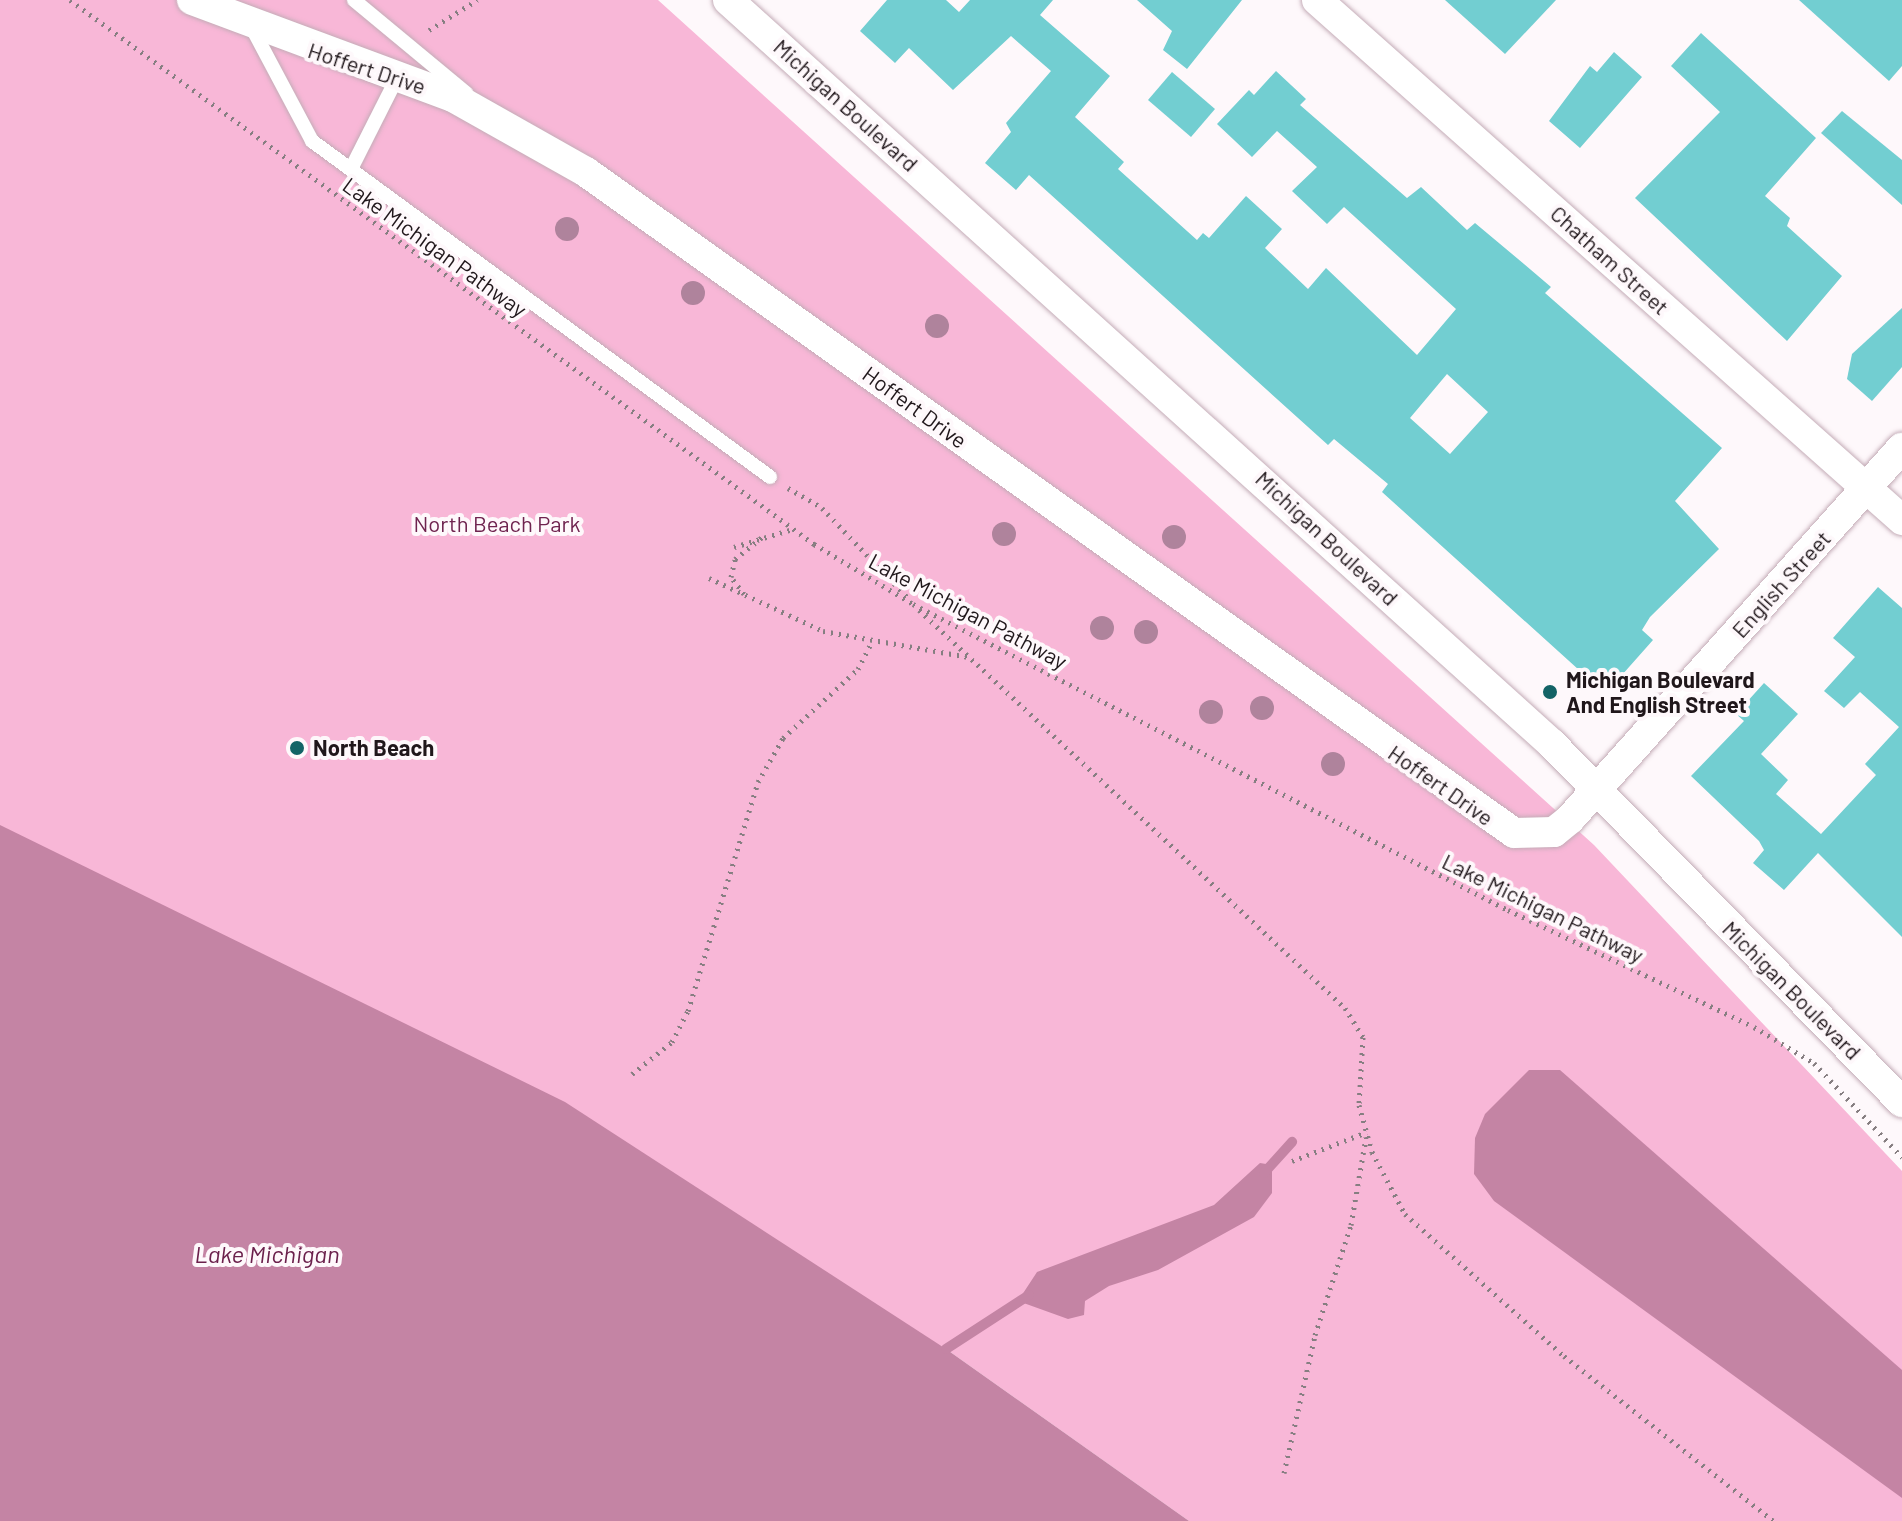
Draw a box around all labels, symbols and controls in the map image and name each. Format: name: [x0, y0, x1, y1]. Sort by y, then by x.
street label: Michigan Boulevard: [768, 33, 924, 177]
street label: Hoffert Drive: [305, 37, 429, 99]
street label: Lake Michigan Pathway: [338, 171, 532, 323]
street label: Chatham Street: [1545, 200, 1675, 320]
street label: Hoffert Drive: [858, 360, 972, 454]
street label: Michigan Boulevard: [1250, 465, 1404, 611]
park label: North Beach Park: [413, 511, 581, 537]
street label: English Street: [1726, 525, 1836, 643]
street label: Lake Michigan Pathway: [864, 548, 1072, 674]
place label: Michigan Boulevard And English Street: [1566, 666, 1755, 718]
marker: Michigan Boulevard And English Street: [1541, 683, 1559, 701]
place label: North Beach: [313, 735, 434, 761]
marker: North Beach: [288, 739, 306, 757]
street label: Hoffert Drive: [1383, 739, 1499, 831]
street label: Lake Michigan Pathway: [1438, 848, 1648, 968]
street label: Michigan Boulevard: [1717, 915, 1867, 1065]
water label: Lake Michigan: [194, 1240, 340, 1268]

